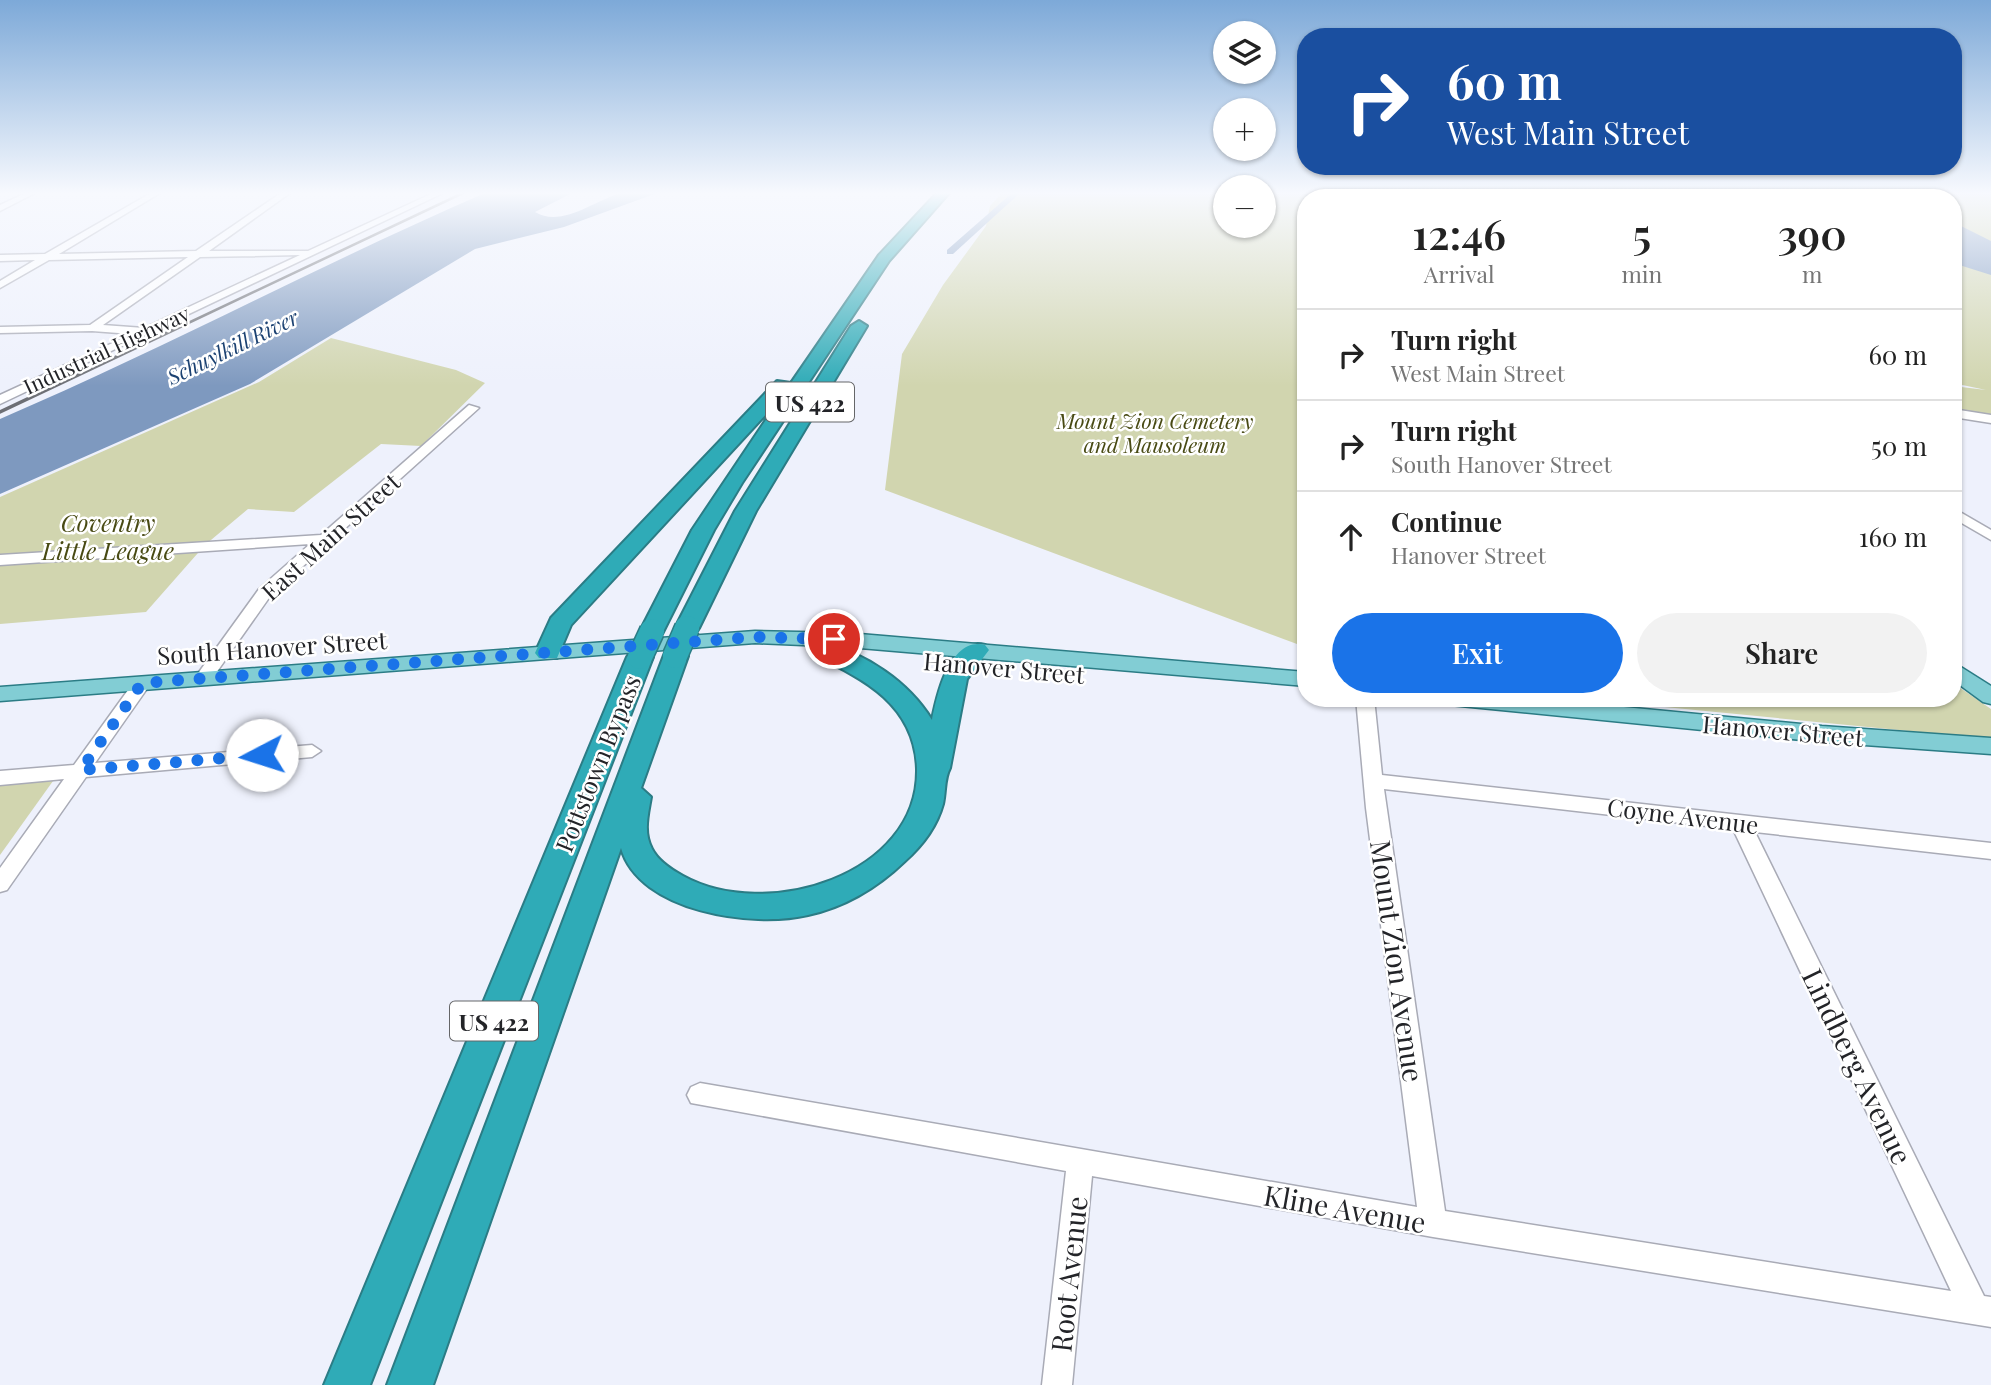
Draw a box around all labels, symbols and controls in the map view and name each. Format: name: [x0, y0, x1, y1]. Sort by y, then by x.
map controls: [1213, 21, 1276, 238]
button: layers: [1213, 21, 1276, 84]
text: 60 m: [1447, 47, 1562, 112]
icon: right: [1332, 56, 1423, 147]
button: +: [1213, 98, 1276, 161]
text: West Main Street: [1447, 110, 1689, 153]
button: −: [1213, 175, 1276, 238]
text: 12:46: [1412, 205, 1506, 261]
text: 5: [1633, 205, 1651, 261]
text: 390: [1778, 205, 1847, 261]
text: Arrival: [1424, 258, 1495, 289]
text: min: [1621, 258, 1662, 289]
text: m: [1802, 258, 1822, 289]
street label: Industrial Highway: [18, 298, 194, 400]
water label: Schuylkill River: [161, 302, 303, 390]
text: Turn right: [1391, 322, 1517, 357]
icon: right: [1332, 336, 1370, 374]
text: 60 m: [1868, 337, 1927, 372]
text: West Main Street: [1391, 357, 1565, 388]
road number: US 422: [766, 382, 854, 422]
park label: Mount Zion Cemetery and Mausoleum: [1056, 406, 1253, 458]
text: Turn right: [1391, 413, 1517, 448]
icon: right: [1332, 427, 1370, 465]
text: 50 m: [1871, 428, 1927, 463]
text: South Hanover Street: [1391, 448, 1612, 479]
street label: East Main Street: [254, 465, 406, 607]
text: Continue: [1391, 504, 1502, 539]
park label: Coventry Little League: [41, 506, 174, 566]
icon: ahead: [1332, 518, 1370, 556]
text: 160 m: [1859, 519, 1927, 554]
text: Hanover Street: [1391, 539, 1546, 570]
pin: [804, 609, 864, 669]
button: Exit: [1332, 613, 1623, 693]
button: Share: [1637, 613, 1927, 693]
icon: arrive: [815, 620, 853, 658]
street label: South Hanover Street: [156, 623, 388, 671]
street label: Hanover Street: [922, 644, 1086, 690]
street label: Pottstown Bypass: [547, 670, 647, 856]
street label: Hanover Street: [1701, 707, 1865, 753]
position arrow: [225, 718, 299, 792]
street label: Coyne Avenue: [1605, 790, 1761, 840]
street label: Mount Zion Avenue: [1363, 838, 1433, 1084]
street label: Lindberg Avenue: [1795, 962, 1921, 1170]
road number: US 422: [450, 1002, 538, 1040]
street label: Kline Avenue: [1261, 1176, 1429, 1240]
street label: Root Avenue: [1041, 1194, 1095, 1354]

